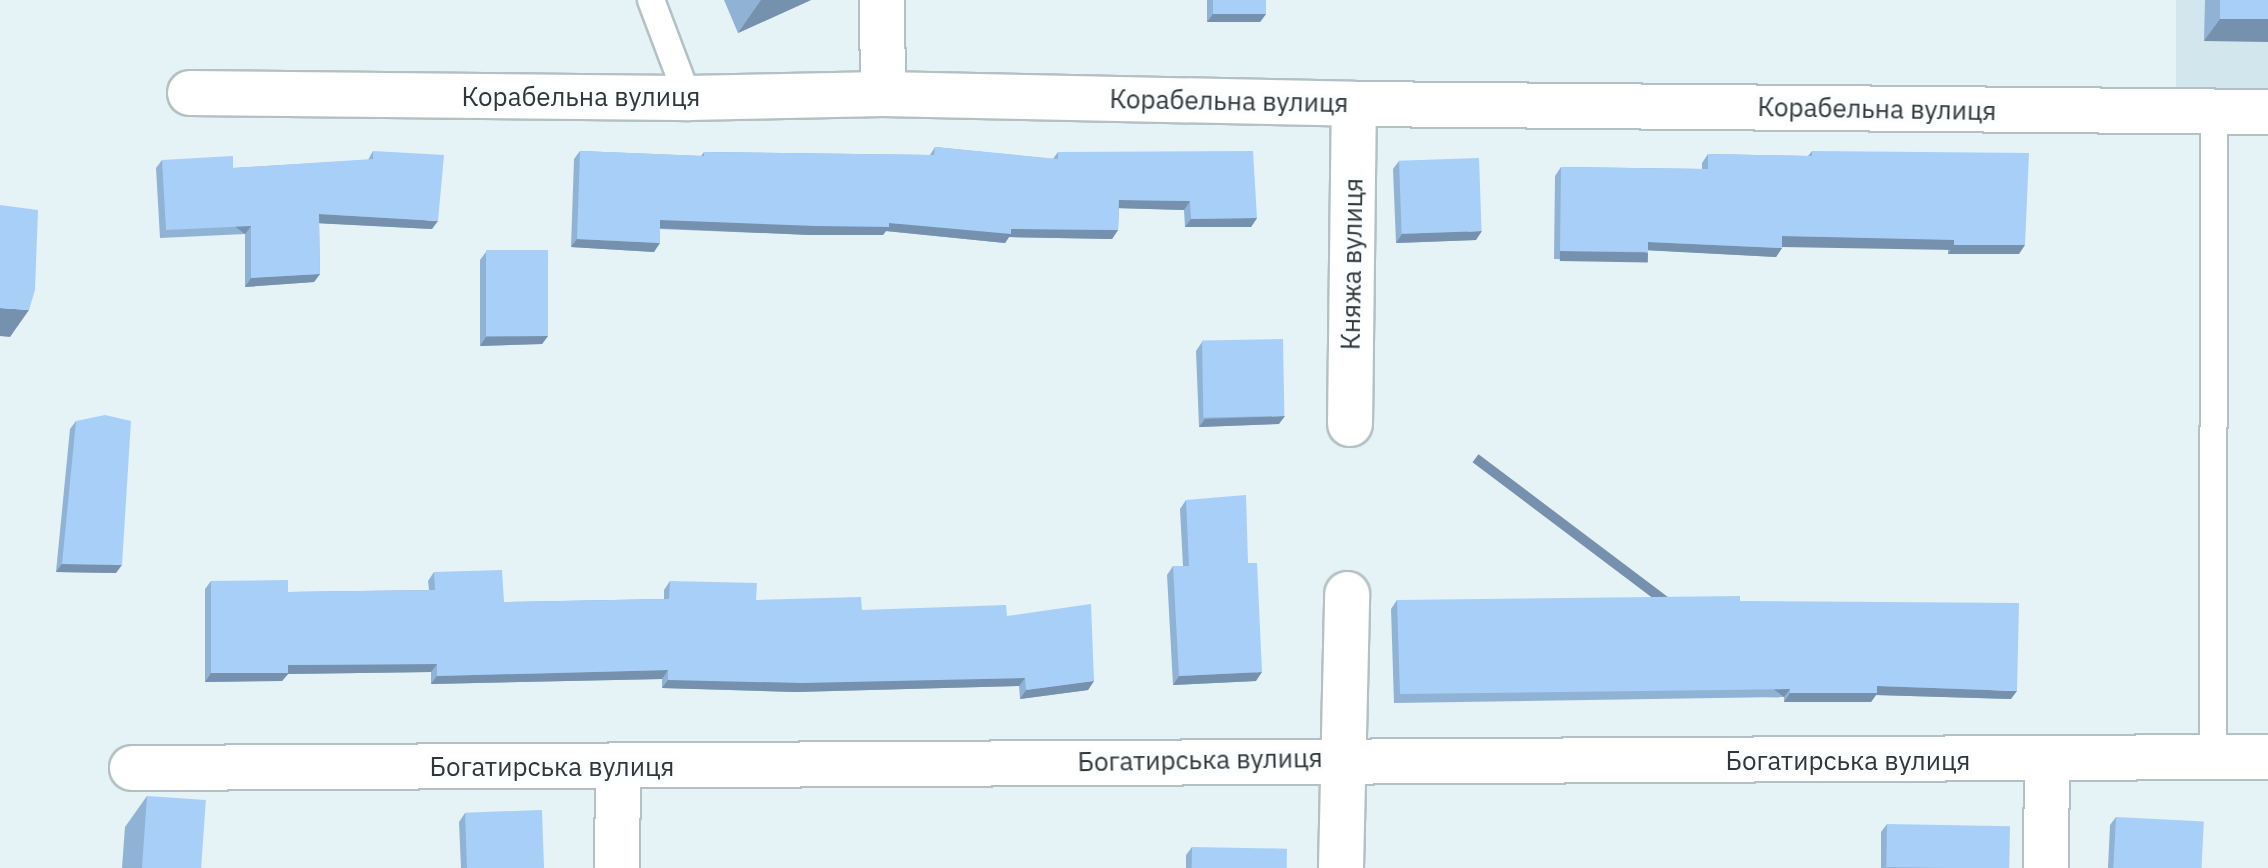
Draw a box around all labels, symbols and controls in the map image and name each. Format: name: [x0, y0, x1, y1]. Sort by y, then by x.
street label: Корабельна вулиця: [461, 81, 701, 113]
street label: Корабельна вулиця: [1109, 83, 1349, 119]
street label: Корабельна вулиця: [1757, 91, 1997, 127]
street label: Княжа вулиця: [1335, 178, 1369, 350]
street label: Богатирська вулиця: [1077, 742, 1323, 778]
street label: Богатирська вулиця: [1725, 745, 1971, 777]
street label: Богатирська вулиця: [429, 751, 675, 783]

